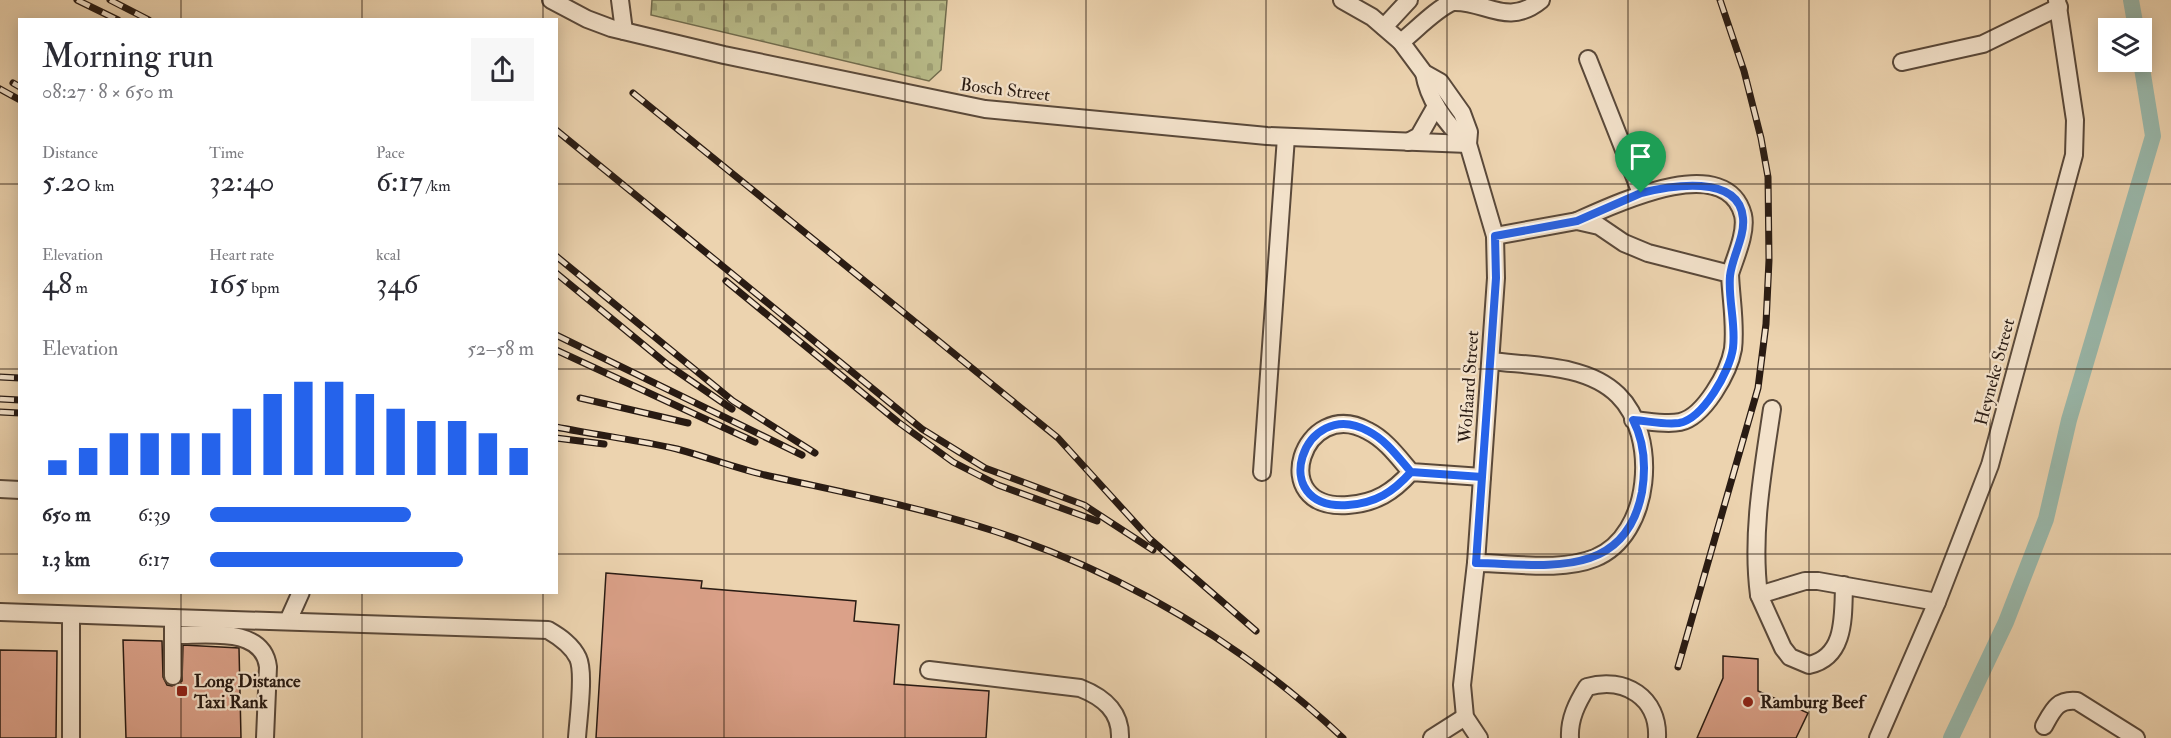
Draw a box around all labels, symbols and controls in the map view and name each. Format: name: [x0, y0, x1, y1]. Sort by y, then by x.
map controls: [2098, 18, 2152, 72]
button: layers: [2098, 18, 2152, 72]
text: Morning run: [42, 36, 214, 77]
button: share: [471, 38, 534, 101]
street label: Bosch Street: [959, 73, 1051, 107]
text: 08:27 · 8 × 650 m: [42, 79, 173, 104]
pin: [1615, 131, 1666, 193]
icon: arrive: [1624, 140, 1657, 173]
text: Distance: [42, 143, 98, 163]
text: Time: [209, 143, 244, 163]
text: Pace: [376, 143, 405, 163]
text: 5.20: [42, 163, 91, 200]
text: 32:40: [209, 163, 275, 200]
text: 6:17: [376, 163, 423, 200]
text: km: [91, 176, 114, 196]
text: /km: [423, 176, 451, 196]
text: Elevation: [42, 245, 103, 265]
text: Heart rate: [209, 245, 274, 265]
text: kcal: [376, 245, 401, 265]
text: 48: [42, 265, 72, 302]
text: 165: [209, 265, 248, 302]
text: 346: [376, 265, 419, 302]
text: m: [72, 278, 88, 298]
text: bpm: [248, 278, 280, 298]
street label: Heyneke Street: [1970, 316, 2020, 428]
street label: Wolfaard Street: [1454, 330, 1484, 445]
text: Elevation: [42, 336, 118, 361]
text: 52–58 m: [467, 336, 534, 361]
text: 650 m: [42, 502, 91, 527]
text: 6:39: [138, 502, 171, 527]
text: 1.3 km: [42, 547, 90, 572]
text: 6:17: [138, 547, 169, 572]
place label: Long Distance Taxi Rank: [193, 670, 301, 714]
marker: Long Distance Taxi Rank: [175, 684, 189, 698]
place label: Ramburg Beef: [1760, 691, 1867, 714]
marker: Ramburg Beef: [1741, 695, 1755, 709]

